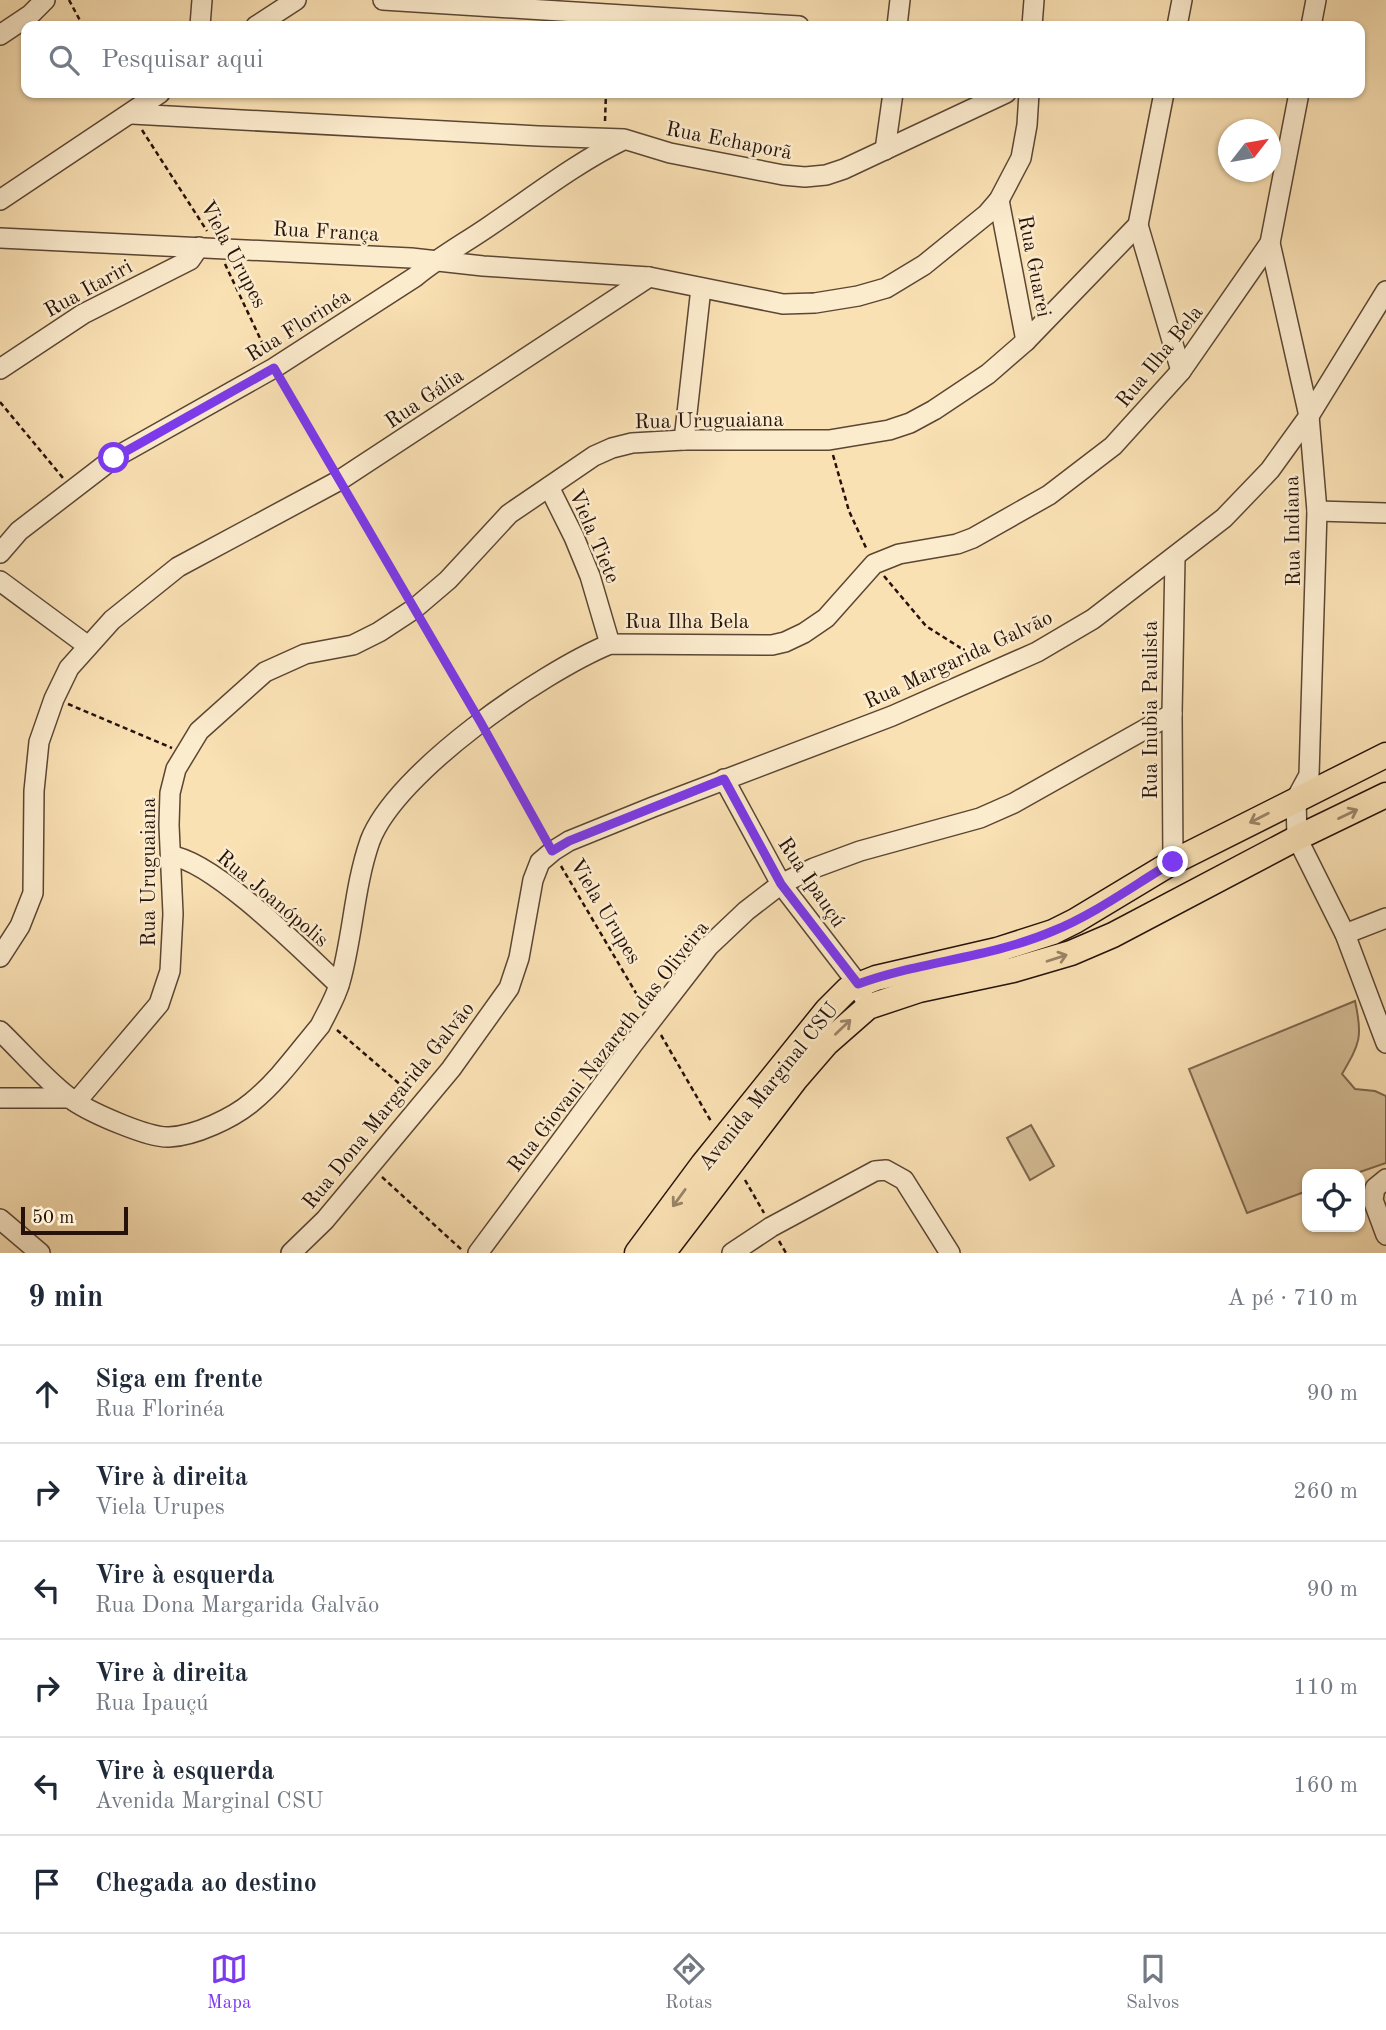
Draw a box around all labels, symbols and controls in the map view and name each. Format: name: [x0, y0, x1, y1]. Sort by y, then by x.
search box: [21, 21, 1365, 98]
icon: search: [45, 41, 83, 79]
text: Pesquisar aqui: [101, 47, 263, 73]
street label: Rua Echaporã: [664, 119, 794, 164]
north arrow: [1218, 119, 1281, 182]
street label: Viela Urupes: [196, 198, 270, 312]
street label: Rua Guarei: [1013, 214, 1054, 319]
street label: Rua França: [272, 219, 380, 246]
street label: Rua Itariri: [41, 257, 136, 322]
street label: Rua Florinéa: [243, 286, 355, 367]
street label: Rua Ilha Bela: [1113, 302, 1207, 412]
street label: Rua Gália: [382, 365, 468, 433]
street label: Rua Uruguaiana: [634, 410, 784, 433]
route start: [98, 442, 129, 473]
street label: Rua Indiana: [1282, 475, 1305, 587]
street label: Viela Tiete: [564, 487, 623, 587]
street label: Rua Margarida Galvão: [861, 607, 1056, 713]
street label: Rua Ilha Bela: [625, 612, 749, 633]
street label: Rua Inubia Paulista: [1141, 620, 1162, 800]
street label: Rua Uruguaiana: [139, 797, 160, 947]
one-way arrow: [1337, 806, 1358, 820]
one-way arrow: [1249, 812, 1270, 826]
street label: Rua Ipauçú: [773, 834, 848, 932]
route end: [1157, 846, 1188, 877]
street label: Rua Joanópolis: [212, 847, 332, 952]
street label: Viela Urupes: [565, 856, 644, 968]
street label: Rua Giovani Nazareth das Oliveira: [505, 917, 714, 1176]
one-way arrow: [1045, 951, 1067, 963]
street label: Rua Dona Margarida Galvão: [299, 998, 479, 1213]
street label: Avenida Marginal CSU: [695, 999, 843, 1175]
one-way arrow: [834, 1019, 851, 1036]
map controls: [1302, 1169, 1365, 1232]
button: locate: [1302, 1169, 1365, 1232]
one-way arrow: [672, 1188, 687, 1207]
scale bar: [21, 1204, 128, 1236]
text: 50 m: [32, 1209, 74, 1228]
text: 9 min: [28, 1283, 103, 1313]
text: A pé · 710 m: [1227, 1287, 1358, 1310]
text: Siga em frente: [95, 1367, 263, 1393]
icon: ahead: [28, 1375, 66, 1413]
text: 90 m: [1307, 1382, 1358, 1405]
text: Rua Florinéa: [95, 1398, 225, 1421]
text: Vire à direita: [95, 1465, 248, 1491]
icon: right: [28, 1473, 66, 1511]
text: 260 m: [1293, 1480, 1358, 1503]
text: Viela Urupes: [95, 1496, 225, 1519]
text: Vire à esquerda: [95, 1563, 275, 1589]
icon: left: [28, 1571, 66, 1609]
text: 90 m: [1307, 1578, 1358, 1601]
text: Rua Dona Margarida Galvão: [95, 1594, 380, 1617]
text: Vire à direita: [95, 1661, 248, 1687]
icon: right: [28, 1669, 66, 1707]
text: 110 m: [1293, 1676, 1358, 1699]
text: Rua Ipauçú: [95, 1692, 208, 1715]
text: Vire à esquerda: [95, 1759, 275, 1785]
icon: left: [28, 1767, 66, 1805]
text: 160 m: [1293, 1774, 1358, 1797]
text: Avenida Marginal CSU: [95, 1790, 323, 1813]
icon: arrive: [28, 1865, 66, 1903]
text: Chegada ao destino: [95, 1871, 317, 1897]
tab: Mapa: [207, 1950, 251, 2015]
tab: Rotas: [665, 1950, 712, 2015]
tab: Salvos: [1126, 1950, 1179, 2015]

